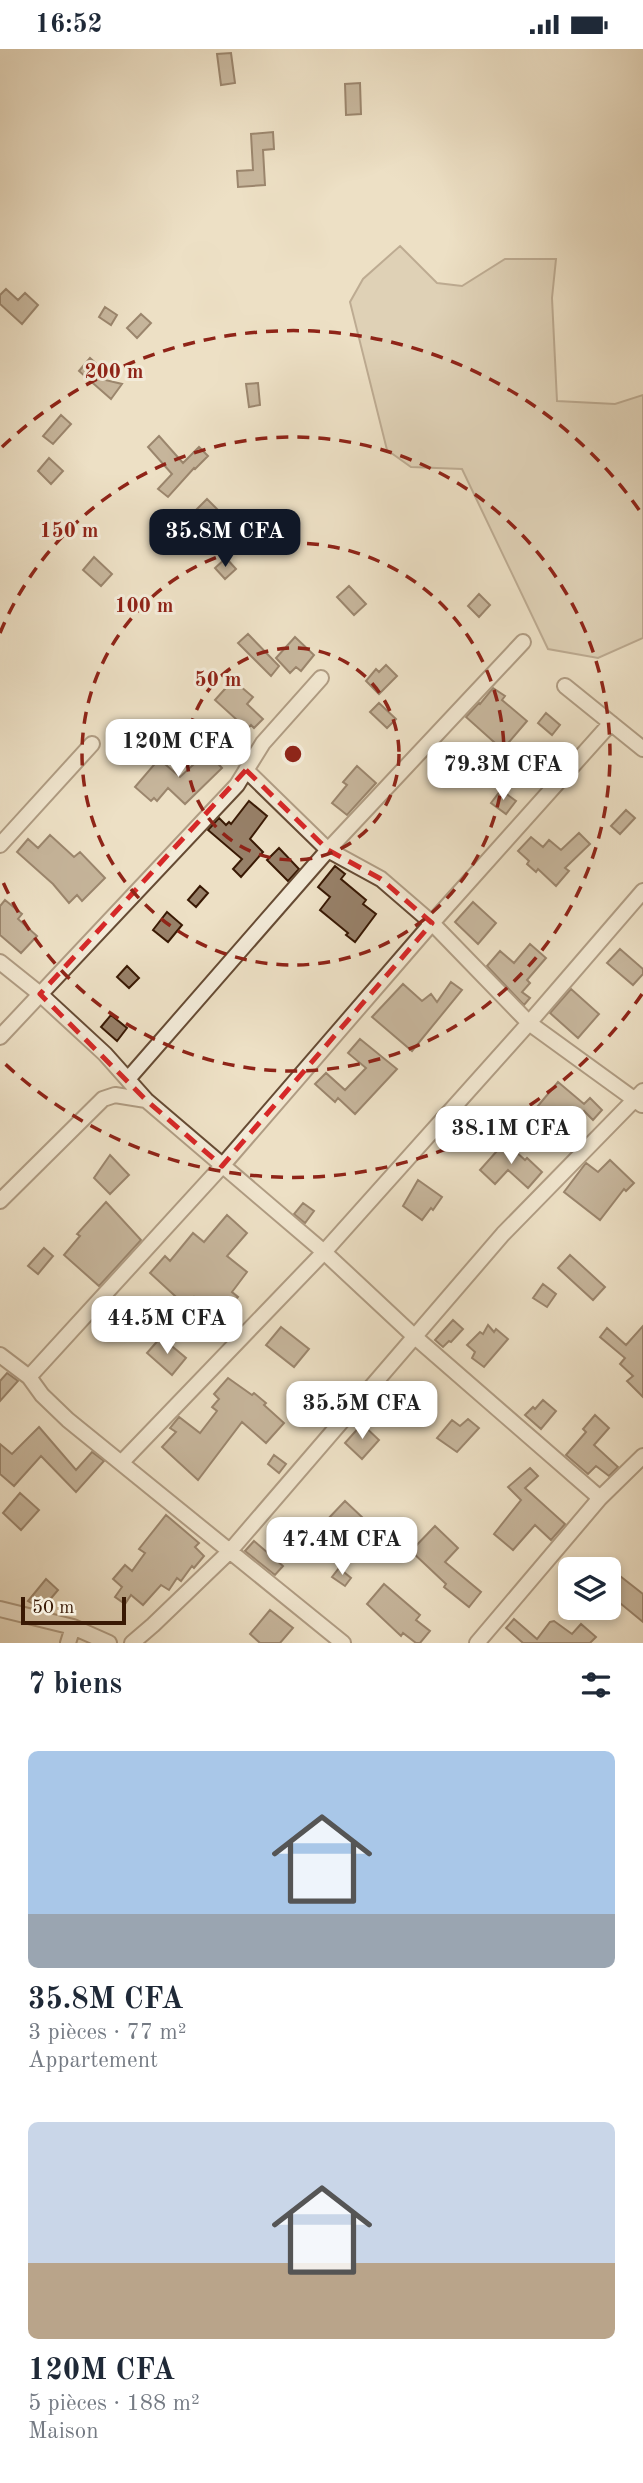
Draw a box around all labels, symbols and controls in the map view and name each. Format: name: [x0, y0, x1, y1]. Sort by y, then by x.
text: 16:52: [35, 12, 103, 38]
text: 200 m: [84, 362, 144, 383]
pin: 35.8M CFA: [145, 510, 305, 569]
text: 35.8M CFA: [165, 520, 285, 543]
text: 150 m: [39, 521, 99, 542]
text: 100 m: [114, 596, 174, 617]
text: 50 m: [194, 670, 242, 691]
pin: 120M CFA: [106, 719, 250, 779]
text: 120M CFA: [122, 730, 234, 753]
centre of rings: [281, 742, 305, 766]
pin: 79.3M CFA: [423, 743, 583, 802]
text: 79.3M CFA: [443, 753, 563, 776]
pin: 38.1M CFA: [431, 1107, 591, 1166]
text: 38.1M CFA: [451, 1117, 571, 1140]
pin: 44.5M CFA: [87, 1297, 247, 1356]
text: 44.5M CFA: [107, 1307, 227, 1330]
pin: 35.5M CFA: [282, 1381, 442, 1441]
text: 35.5M CFA: [302, 1392, 422, 1415]
pin: 47.4M CFA: [262, 1517, 422, 1577]
text: 47.4M CFA: [282, 1528, 402, 1551]
map controls: [558, 1557, 621, 1620]
button: layers: [558, 1557, 621, 1620]
scale bar: [21, 1594, 126, 1626]
text: 50 m: [32, 1599, 74, 1618]
icon: filters: [577, 1666, 615, 1704]
text: 7 biens: [28, 1670, 122, 1700]
icon: home: [259, 1796, 385, 1922]
text: 35.8M CFA: [28, 1985, 184, 2015]
text: 3 pièces · 77 m²: [28, 2021, 187, 2044]
text: Appartement: [28, 2049, 158, 2072]
icon: home: [259, 2167, 385, 2293]
text: 120M CFA: [28, 2356, 175, 2386]
text: 5 pièces · 188 m²: [28, 2392, 200, 2415]
text: Maison: [28, 2420, 99, 2443]

